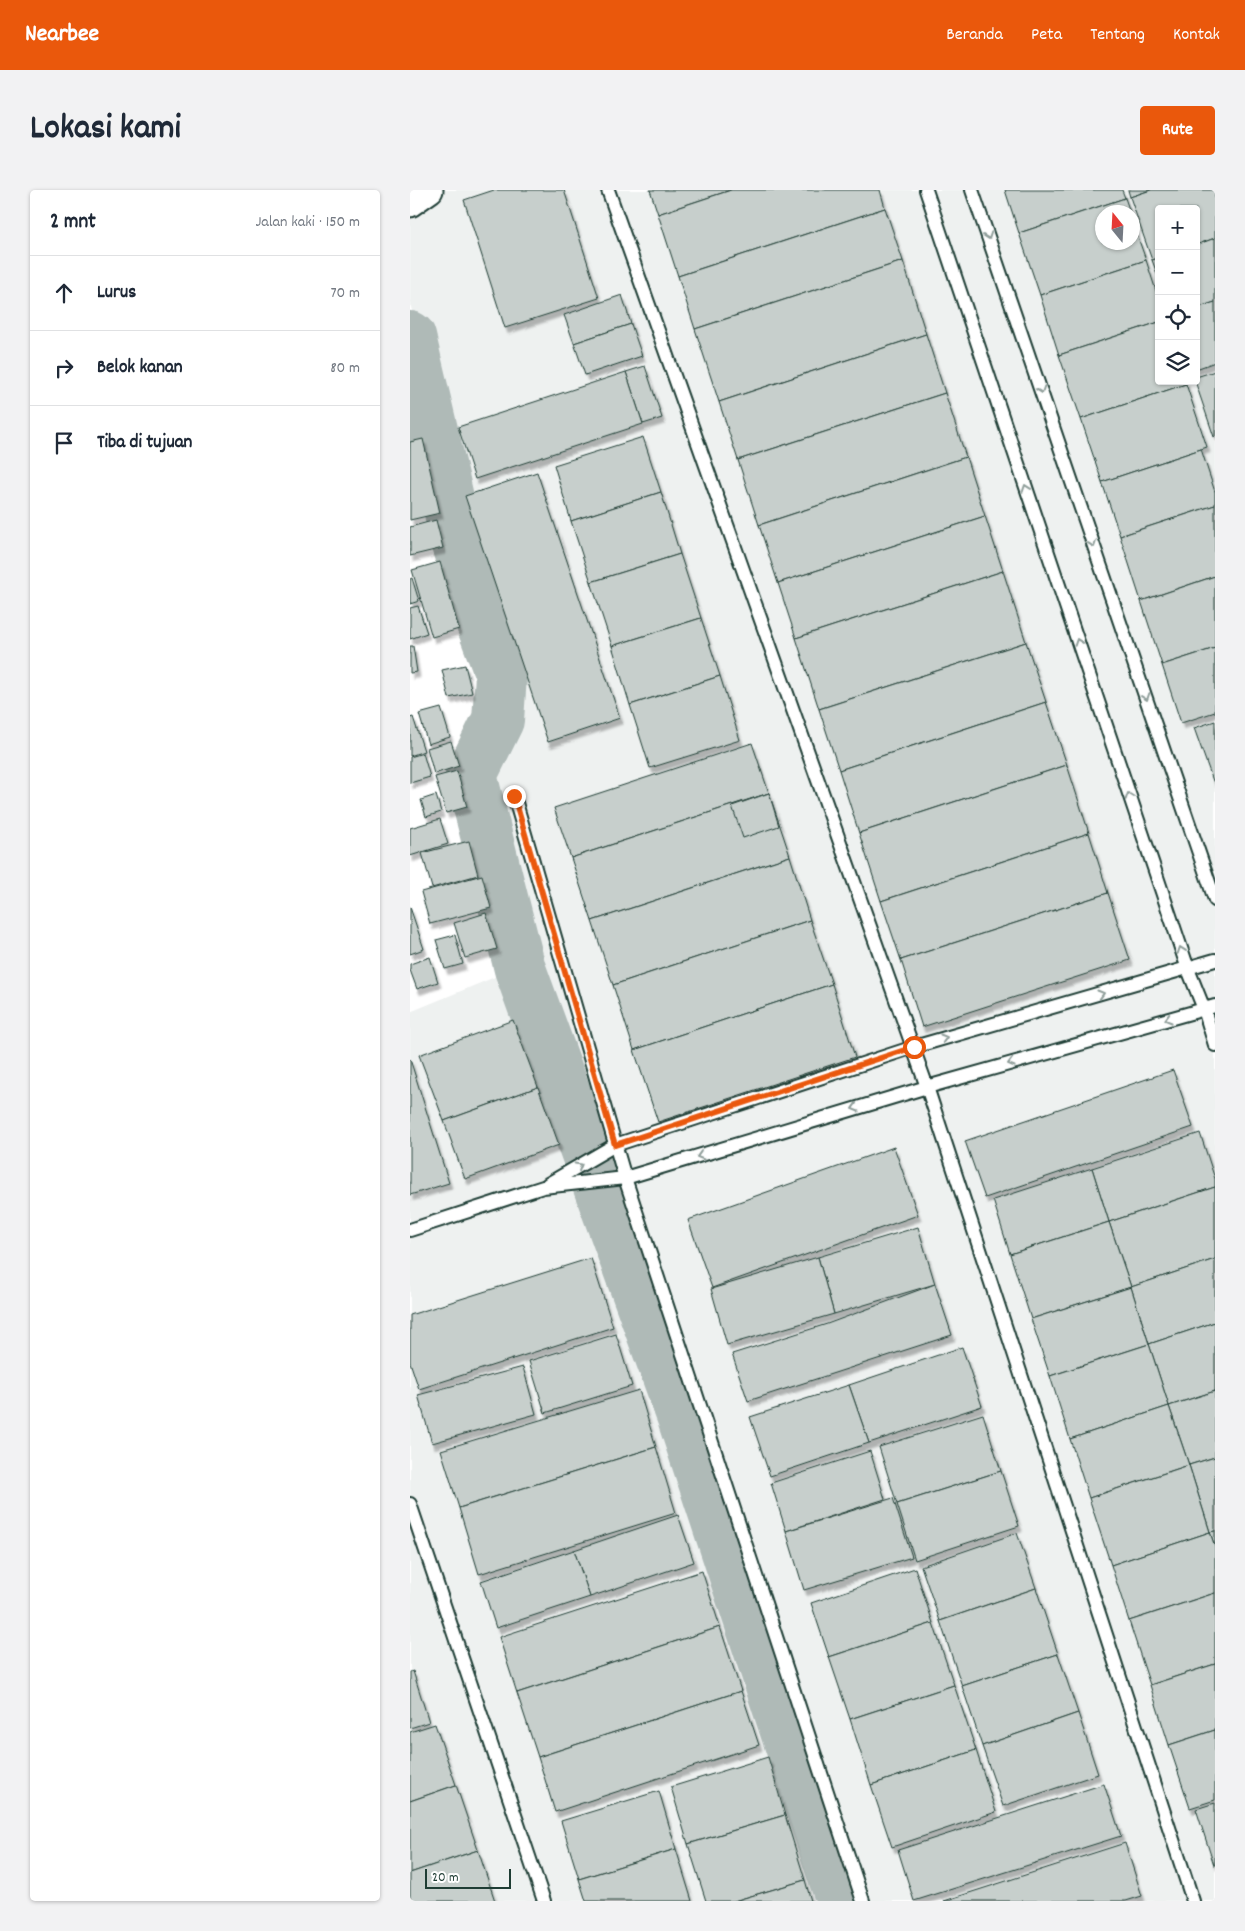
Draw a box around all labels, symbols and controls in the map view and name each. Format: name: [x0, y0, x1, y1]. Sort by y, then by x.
text: Nearbee: [25, 18, 99, 52]
text: Beranda: [946, 23, 1003, 48]
text: Peta: [1031, 23, 1062, 48]
text: Tentang: [1090, 23, 1145, 48]
text: Kontak: [1173, 23, 1220, 48]
text: Lokasi kami: [30, 105, 181, 155]
button: Rute: [1140, 106, 1215, 155]
north arrow: [1095, 205, 1140, 250]
map controls: [1155, 205, 1200, 385]
button: +: [1155, 205, 1200, 250]
text: 2 mnt: [50, 208, 96, 238]
text: Jalan kaki · 150 m: [255, 211, 360, 234]
one-way arrow: [982, 231, 992, 240]
button: −: [1155, 250, 1200, 295]
icon: ahead: [50, 279, 78, 307]
text: Lurus: [97, 280, 136, 307]
text: 70 m: [330, 282, 360, 305]
button: locate: [1155, 295, 1200, 340]
button: layers: [1155, 340, 1200, 385]
icon: right: [50, 354, 78, 382]
text: Belok kanan: [97, 355, 183, 382]
text: 80 m: [330, 357, 360, 380]
one-way arrow: [1035, 385, 1045, 394]
icon: arrive: [50, 429, 78, 457]
text: Tiba di tujuan: [97, 430, 192, 457]
one-way arrow: [1022, 484, 1032, 492]
one-way arrow: [1087, 539, 1097, 547]
one-way arrow: [1073, 638, 1083, 646]
one-way arrow: [1140, 693, 1150, 701]
route end: [503, 785, 526, 808]
one-way arrow: [1125, 792, 1135, 800]
one-way arrow: [1177, 946, 1187, 954]
one-way arrow: [1096, 989, 1104, 999]
one-way arrow: [1164, 1014, 1173, 1024]
one-way arrow: [940, 1033, 949, 1044]
route start: [903, 1036, 926, 1059]
one-way arrow: [1007, 1057, 1016, 1068]
one-way arrow: [852, 1103, 860, 1113]
one-way arrow: [696, 1150, 705, 1160]
one-way arrow: [574, 1162, 583, 1172]
scale bar: [425, 1866, 511, 1889]
text: 20 m: [432, 1868, 459, 1888]

